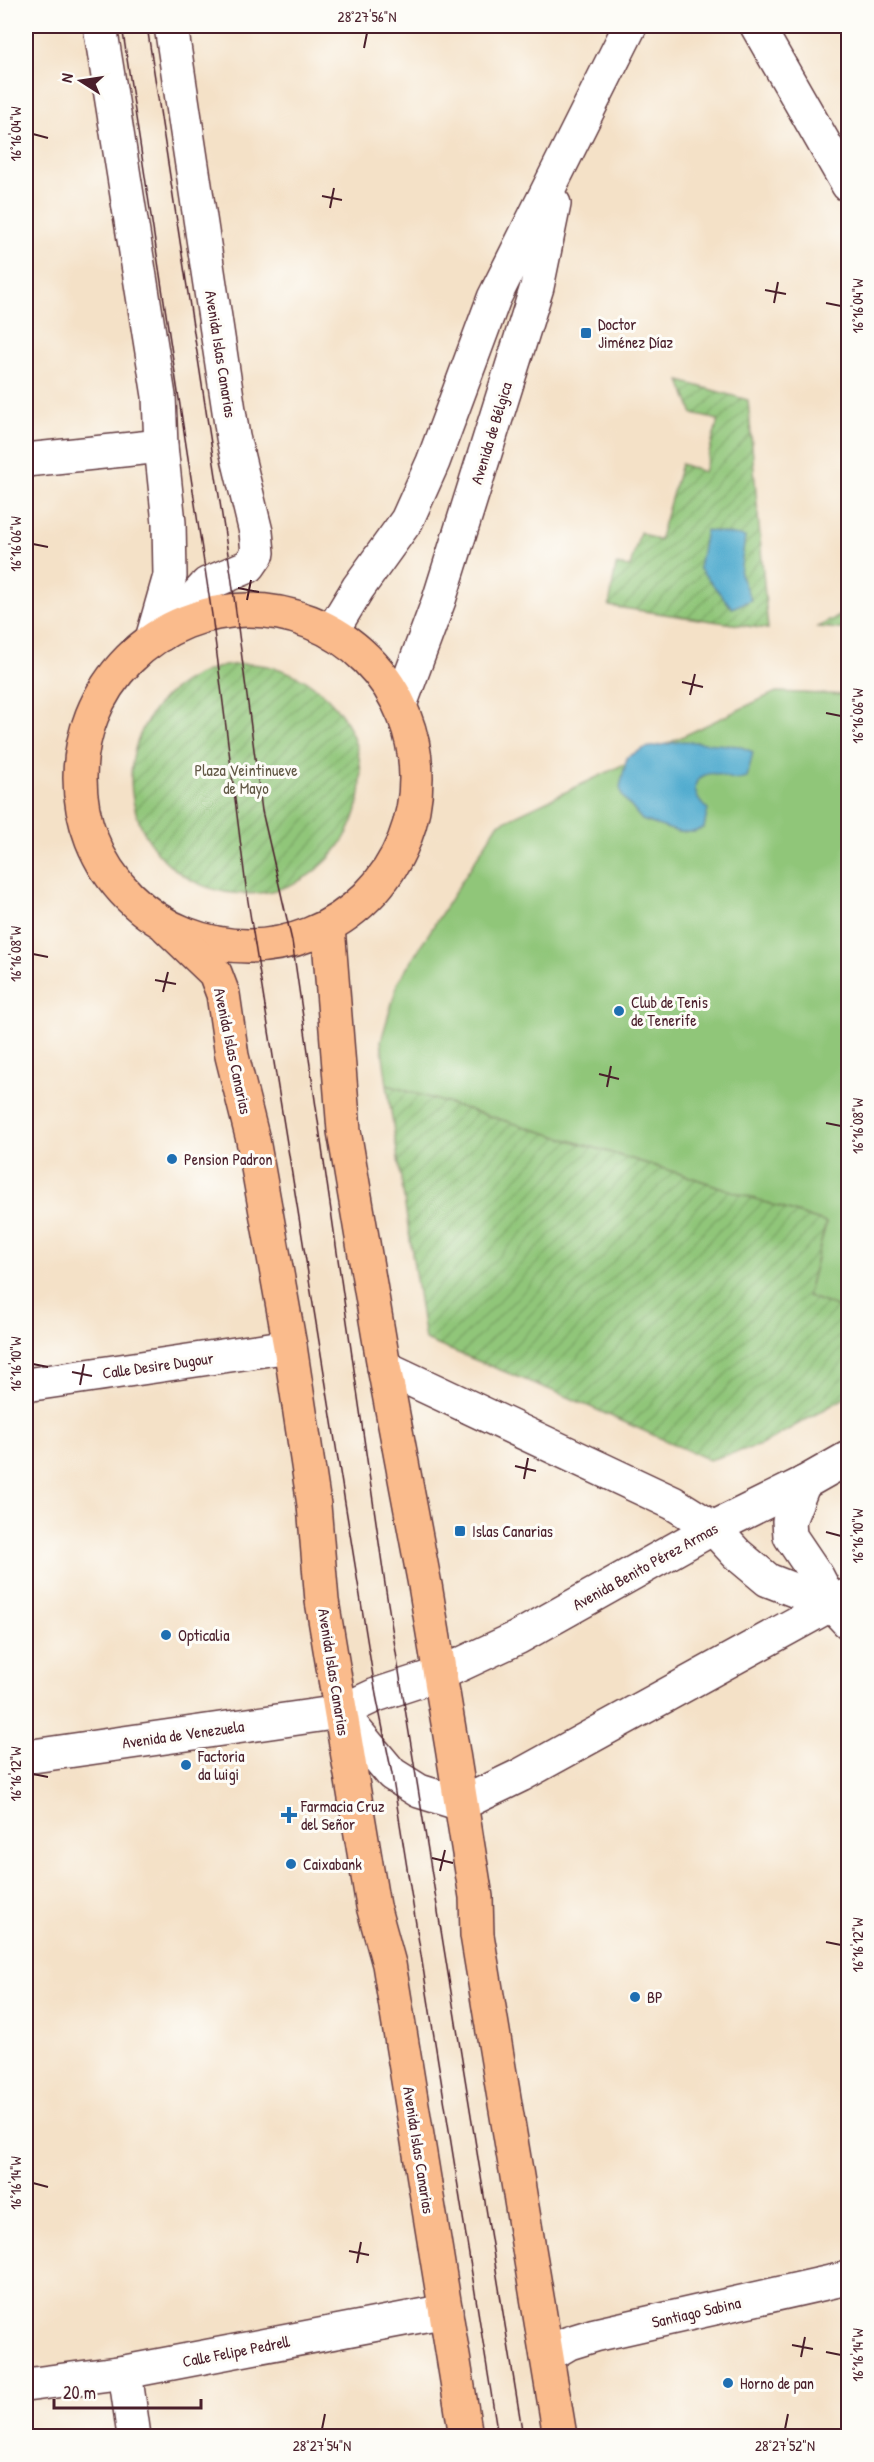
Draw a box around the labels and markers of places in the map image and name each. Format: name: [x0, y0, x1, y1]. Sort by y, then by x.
place label: Doctor Jiménez Díaz: [598, 313, 673, 353]
marker: Doctor Jiménez Díaz: [579, 326, 593, 340]
place label: Club de Tenis de Tenerife: [631, 991, 708, 1031]
marker: Club de Tenis de Tenerife: [612, 1004, 626, 1018]
place label: Pension Padron: [184, 1148, 272, 1170]
marker: Pension Padron: [165, 1152, 179, 1166]
place label: Islas Canarias: [472, 1520, 553, 1542]
marker: Islas Canarias: [453, 1524, 467, 1538]
place label: Opticalia: [178, 1624, 229, 1646]
marker: Opticalia: [159, 1628, 173, 1642]
place label: Factoria da luigi: [197, 1745, 244, 1785]
marker: Factoria da luigi: [179, 1758, 193, 1772]
place label: Farmacia Cruz del Señor: [300, 1795, 385, 1835]
marker: Farmacia Cruz del Señor: [282, 1808, 296, 1822]
place label: Caixabank: [303, 1853, 362, 1875]
marker: Caixabank: [284, 1857, 298, 1871]
place label: BP: [647, 1986, 663, 2008]
marker: BP: [628, 1990, 642, 2004]
place label: Horno de pan: [740, 2372, 814, 2394]
marker: Horno de pan: [721, 2376, 735, 2390]

